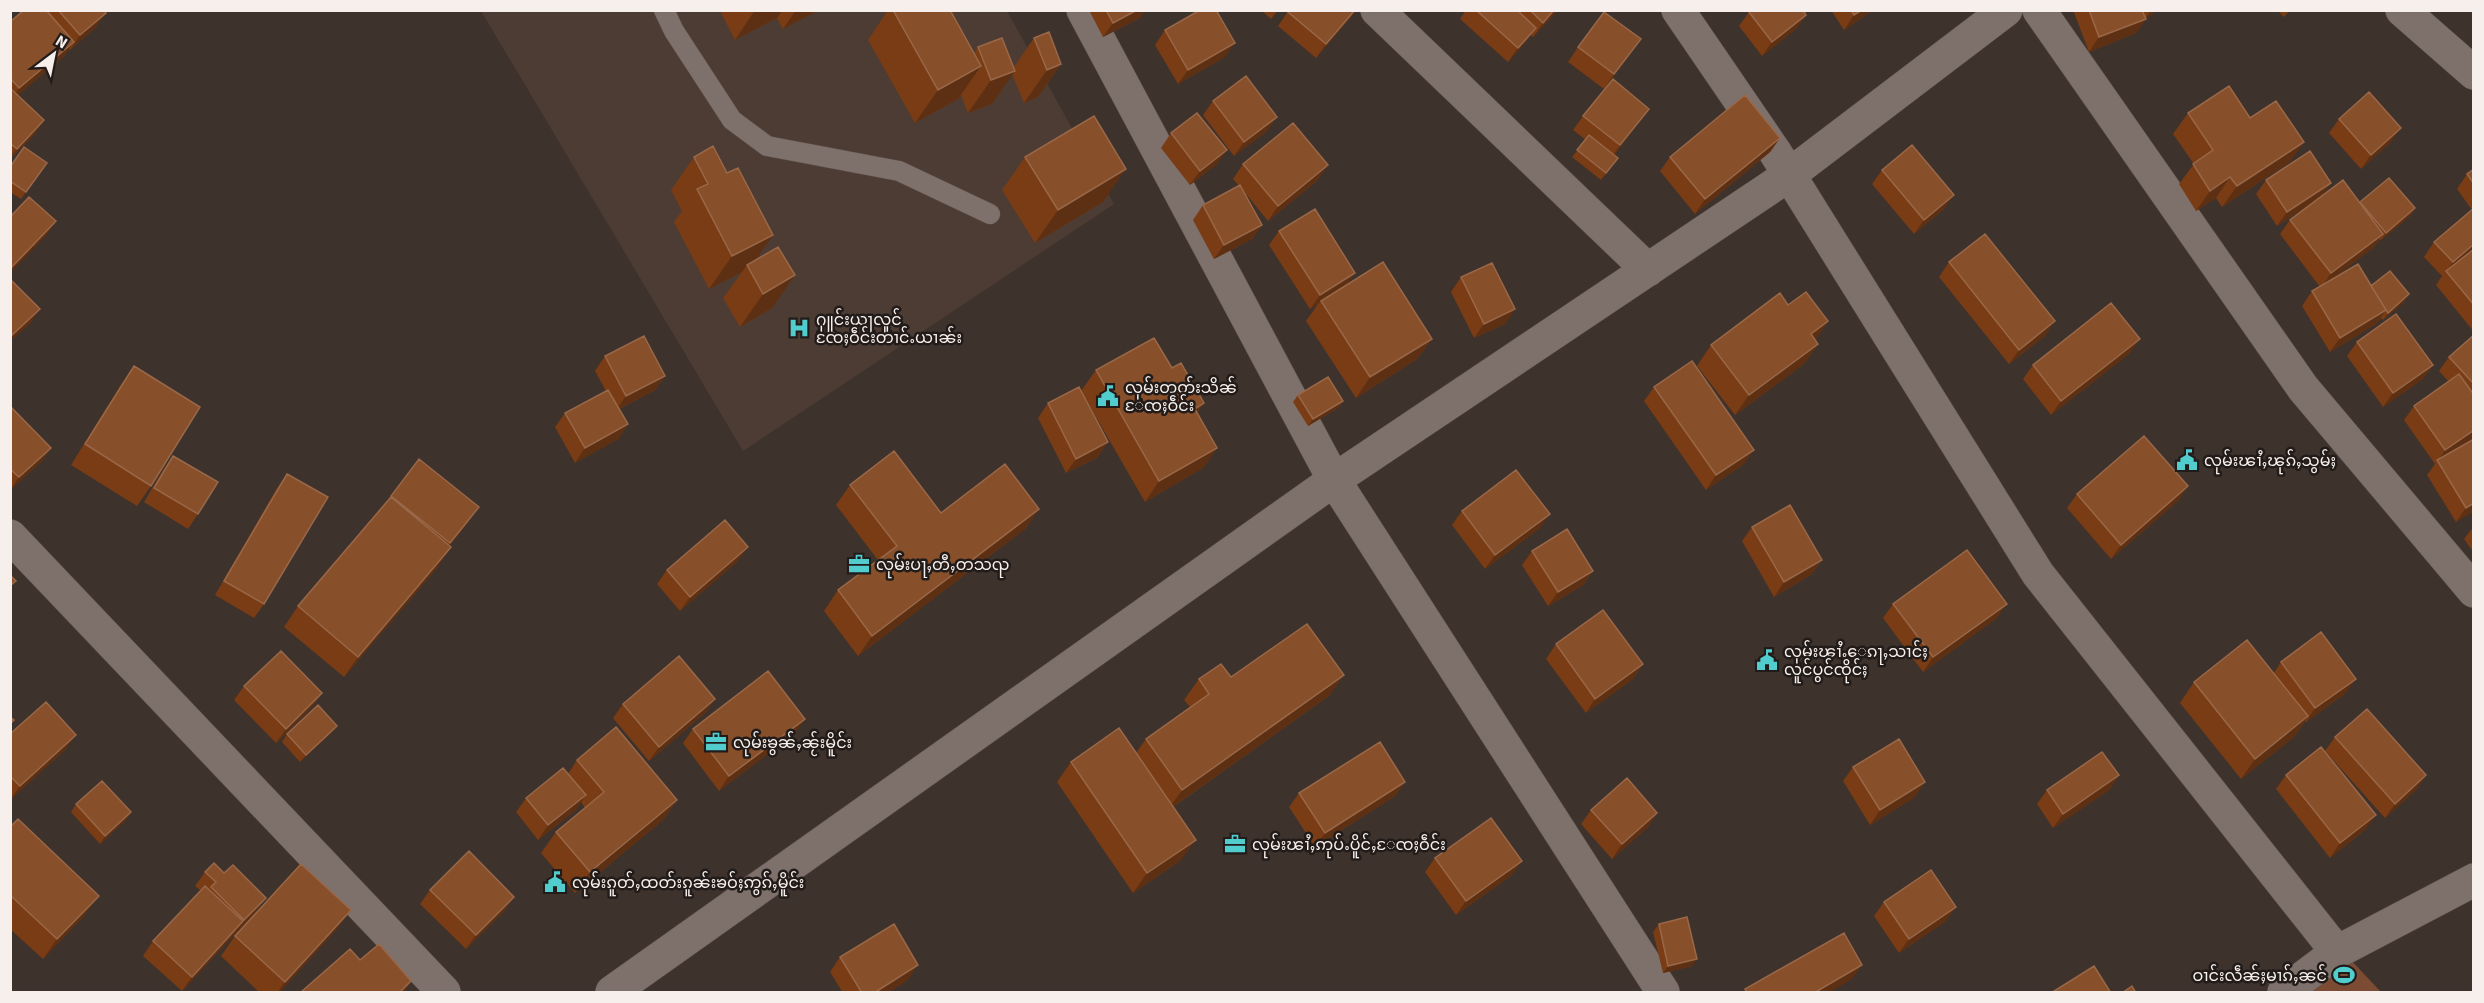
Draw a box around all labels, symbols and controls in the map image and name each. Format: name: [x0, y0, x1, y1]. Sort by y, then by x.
north arrow: [24, 24, 84, 84]
text: N: [51, 30, 72, 54]
place label: ႁူင်းယႃလူင် ၸႄႈဝဵင်းတၢင်ႉယၢၼ်း: [816, 308, 962, 349]
hospital icon: ႁူင်းယႃလူင် ၸႄႈဝဵင်းတၢင်ႉယၢၼ်း: [787, 316, 811, 340]
place label: လုမ်းတတ်းသိၼ် ႄၸႈဝဵင်း: [1125, 376, 1237, 417]
public building icon: လုမ်းတတ်းသိၼ် ႄၸႈဝဵင်း: [1096, 384, 1120, 408]
public building icon: လုမ်းၽၢႆႇၽုၵ်ႇသွမ်ႈ: [2175, 448, 2199, 472]
place label: လုမ်းၽၢႆႇၽုၵ်ႇသွမ်ႈ: [2204, 449, 2336, 475]
office icon: လုမ်းပႃႇတီႇတသၺ: [847, 552, 871, 576]
place label: လုမ်းပႃႇတီႇတသၺ: [876, 553, 1009, 579]
place label: လုမ်းၽၢႆႇေၵႃႇသၢင်ႈ လူင်ပွင်ၸိုင်ႈ: [1784, 640, 1928, 684]
public building icon: လုမ်းၽၢႆႇေၵႃႇသၢင်ႈ လူင်ပွင်ၸိုင်ႈ: [1755, 648, 1779, 672]
office icon: လုမ်းၶွၼ်ႇၼႂ်းမိူင်း: [704, 730, 728, 754]
place label: လုမ်းၶွၼ်ႇၼႂ်းမိူင်း: [733, 731, 852, 757]
office icon: လုမ်းၽၢႆႇဢုပ်ႉပိူင်ႇႄၸႈဝဵင်း: [1223, 832, 1247, 856]
place label: လုမ်းၽၢႆႇဢုပ်ႉပိူင်ႇႄၸႈဝဵင်း: [1252, 833, 1446, 859]
public building icon: လုမ်းၵူတ်ႇထတ်းၵူၼ်းၶဝ်ႈဢွၵ်ႇမိူင်း: [543, 870, 567, 894]
place label: လုမ်းၵူတ်ႇထတ်းၵူၼ်းၶဝ်ႈဢွၵ်ႇမိူင်း: [572, 871, 804, 897]
sports icon: ဝၢင်းလဵၼ်ႈမၢၵ်ႇၼင်: [2332, 963, 2356, 987]
place label: ဝၢင်းလဵၼ်ႈမၢၵ်ႇၼင်: [2192, 964, 2327, 987]

